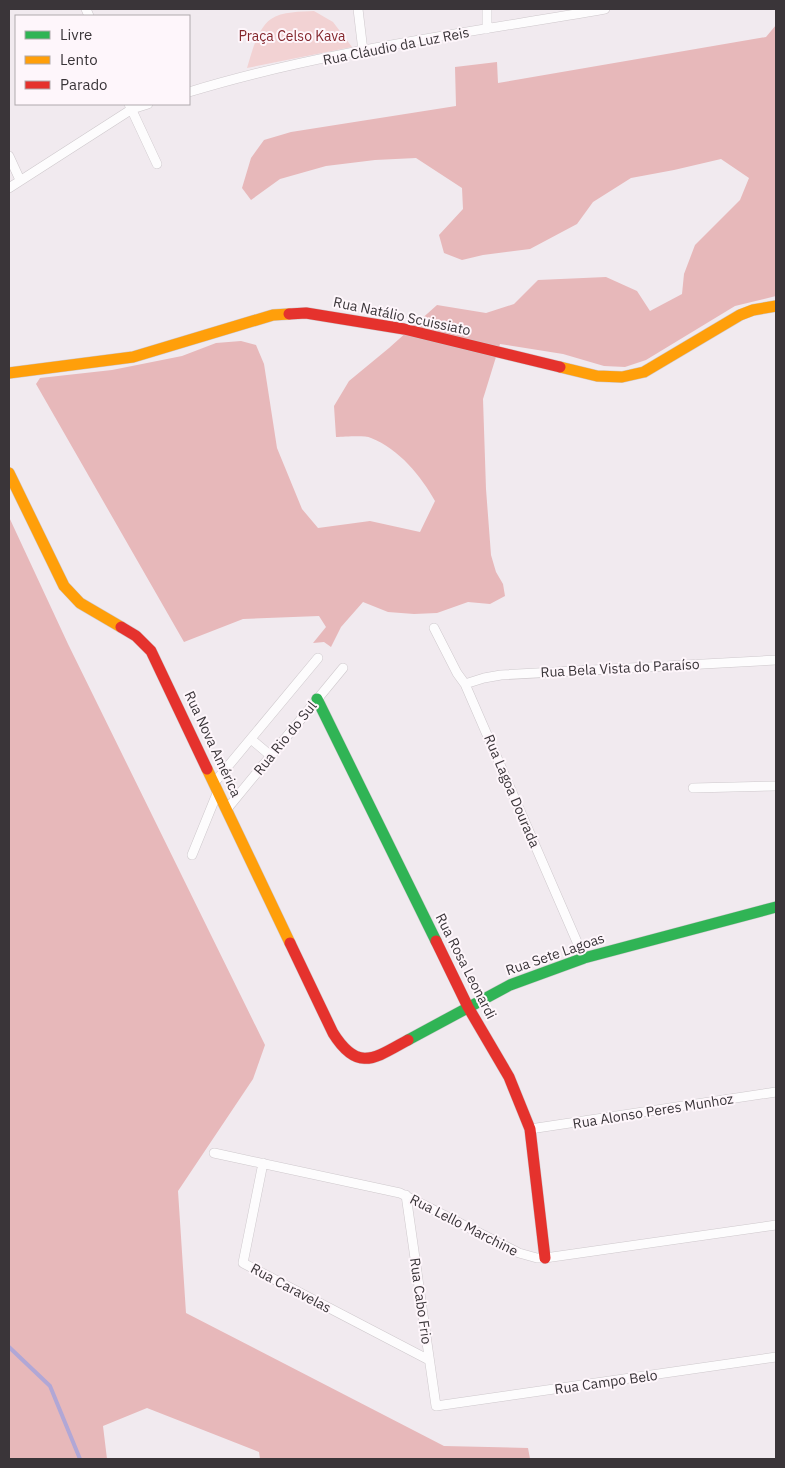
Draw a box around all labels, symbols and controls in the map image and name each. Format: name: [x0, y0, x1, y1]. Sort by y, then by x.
legend: [15, 15, 190, 105]
street label: Rua Cláudio da Luz Reis: [321, 23, 471, 69]
text: Livre: [60, 25, 92, 44]
park label: Praça Celso Kava: [238, 27, 346, 45]
text: Lento: [60, 50, 98, 69]
text: Parado: [60, 75, 108, 94]
street label: Rua Natálio Scuissiato: [332, 293, 472, 339]
street label: Rua Bela Vista do Paraíso: [540, 655, 700, 681]
street label: Rua Nova América: [181, 688, 246, 800]
street label: Rua Rio do Sul: [250, 697, 321, 779]
street label: Rua Lagoa Dourada: [480, 732, 544, 851]
street label: Rua Rosa Leonardi: [432, 910, 500, 1022]
street label: Rua Sete Lagoas: [503, 929, 607, 979]
street label: Rua Alonso Peres Munhoz: [571, 1089, 735, 1133]
street label: Rua Lello Marchine: [407, 1190, 521, 1260]
street label: Rua Cabo Frio: [406, 1257, 436, 1346]
street label: Rua Caravelas: [248, 1259, 335, 1317]
street label: Rua Campo Belo: [553, 1366, 659, 1398]

